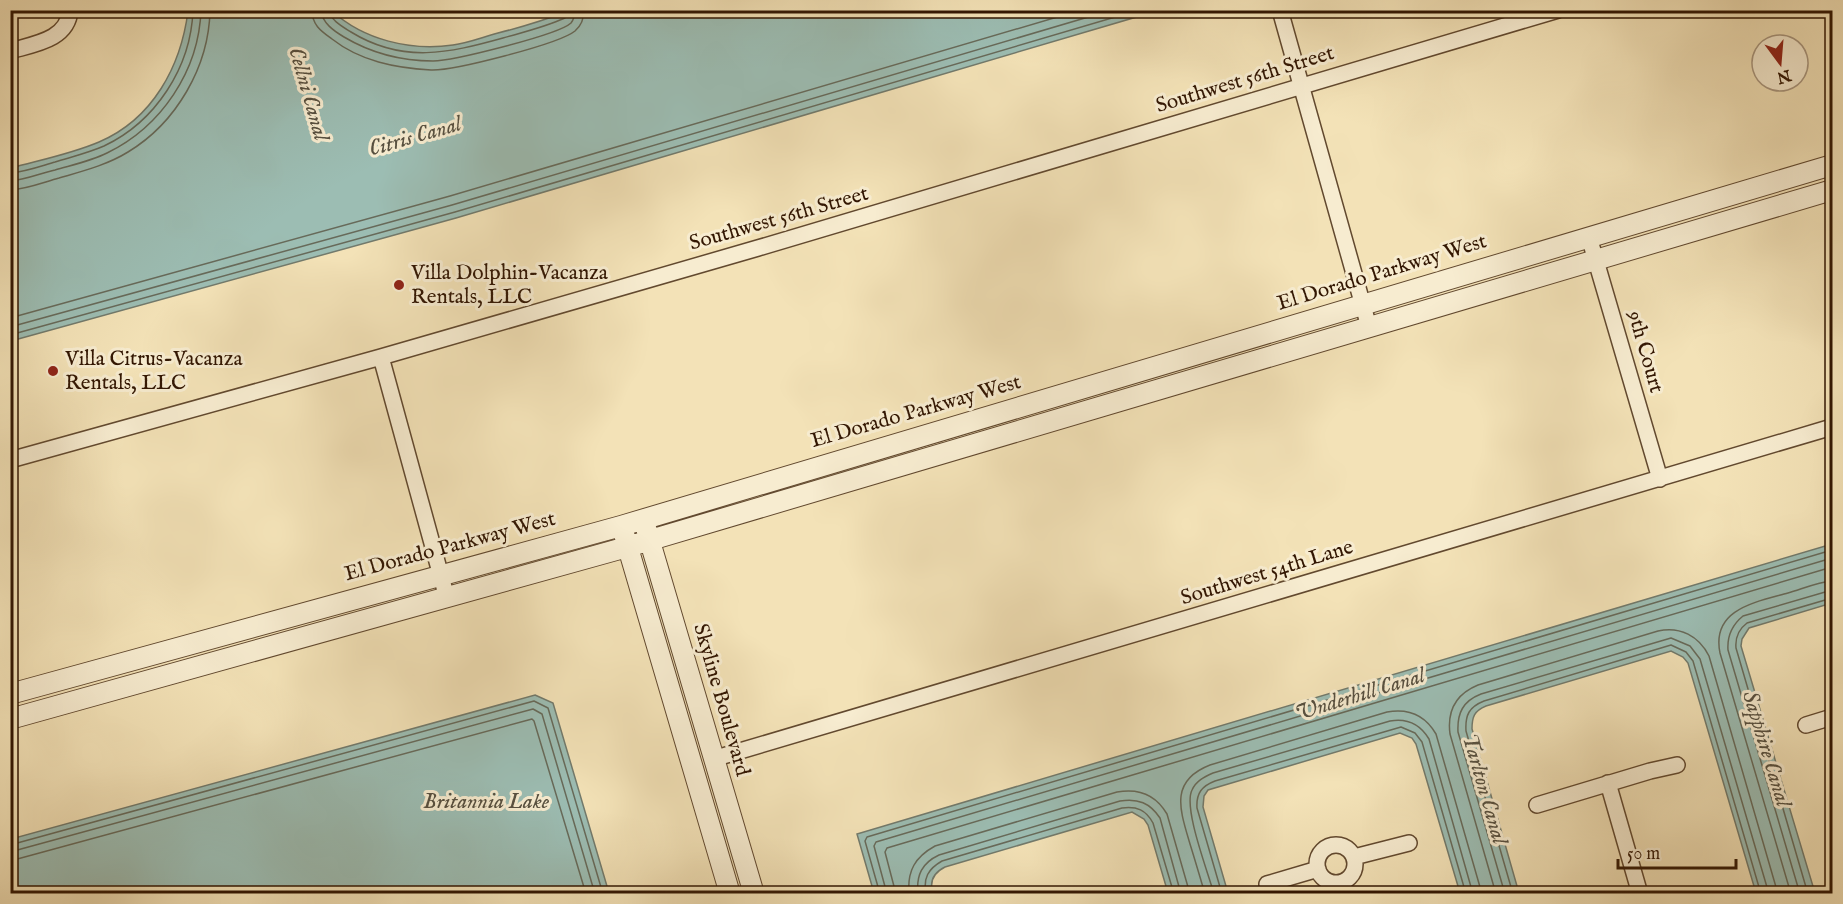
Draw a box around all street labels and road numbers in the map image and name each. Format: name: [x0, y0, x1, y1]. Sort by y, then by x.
street label: Southwest 56th Street: [1153, 40, 1337, 120]
street label: Southwest 56th Street: [686, 181, 872, 257]
street label: El Dorado Parkway West: [1274, 228, 1490, 318]
street label: 9th Court: [1620, 307, 1670, 396]
street label: El Dorado Parkway West: [808, 369, 1024, 455]
street label: El Dorado Parkway West: [341, 506, 559, 588]
street label: Southwest 54th Lane: [1177, 534, 1357, 612]
street label: Skyline Boulevard: [686, 621, 756, 780]

